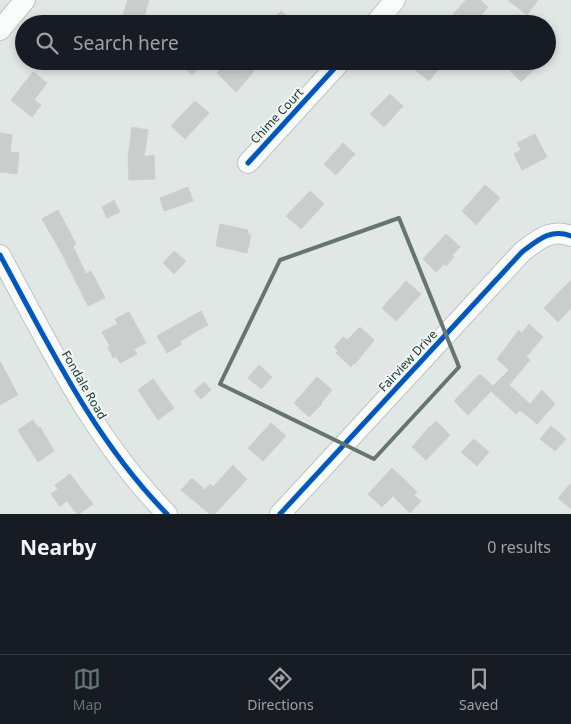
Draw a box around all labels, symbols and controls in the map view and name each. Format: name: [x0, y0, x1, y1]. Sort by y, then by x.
search box: [15, 15, 556, 70]
icon: search: [33, 29, 61, 57]
text: Search here: [73, 30, 179, 56]
street label: Chime Court: [246, 84, 307, 147]
street label: Fairview Drive: [374, 326, 441, 395]
street label: Fondale Road: [58, 347, 111, 422]
text: Nearby: [20, 533, 96, 561]
text: 0 results: [487, 536, 551, 558]
tab: Map: [73, 665, 102, 714]
tab: Directions: [247, 665, 314, 714]
tab: Saved: [459, 665, 498, 714]

